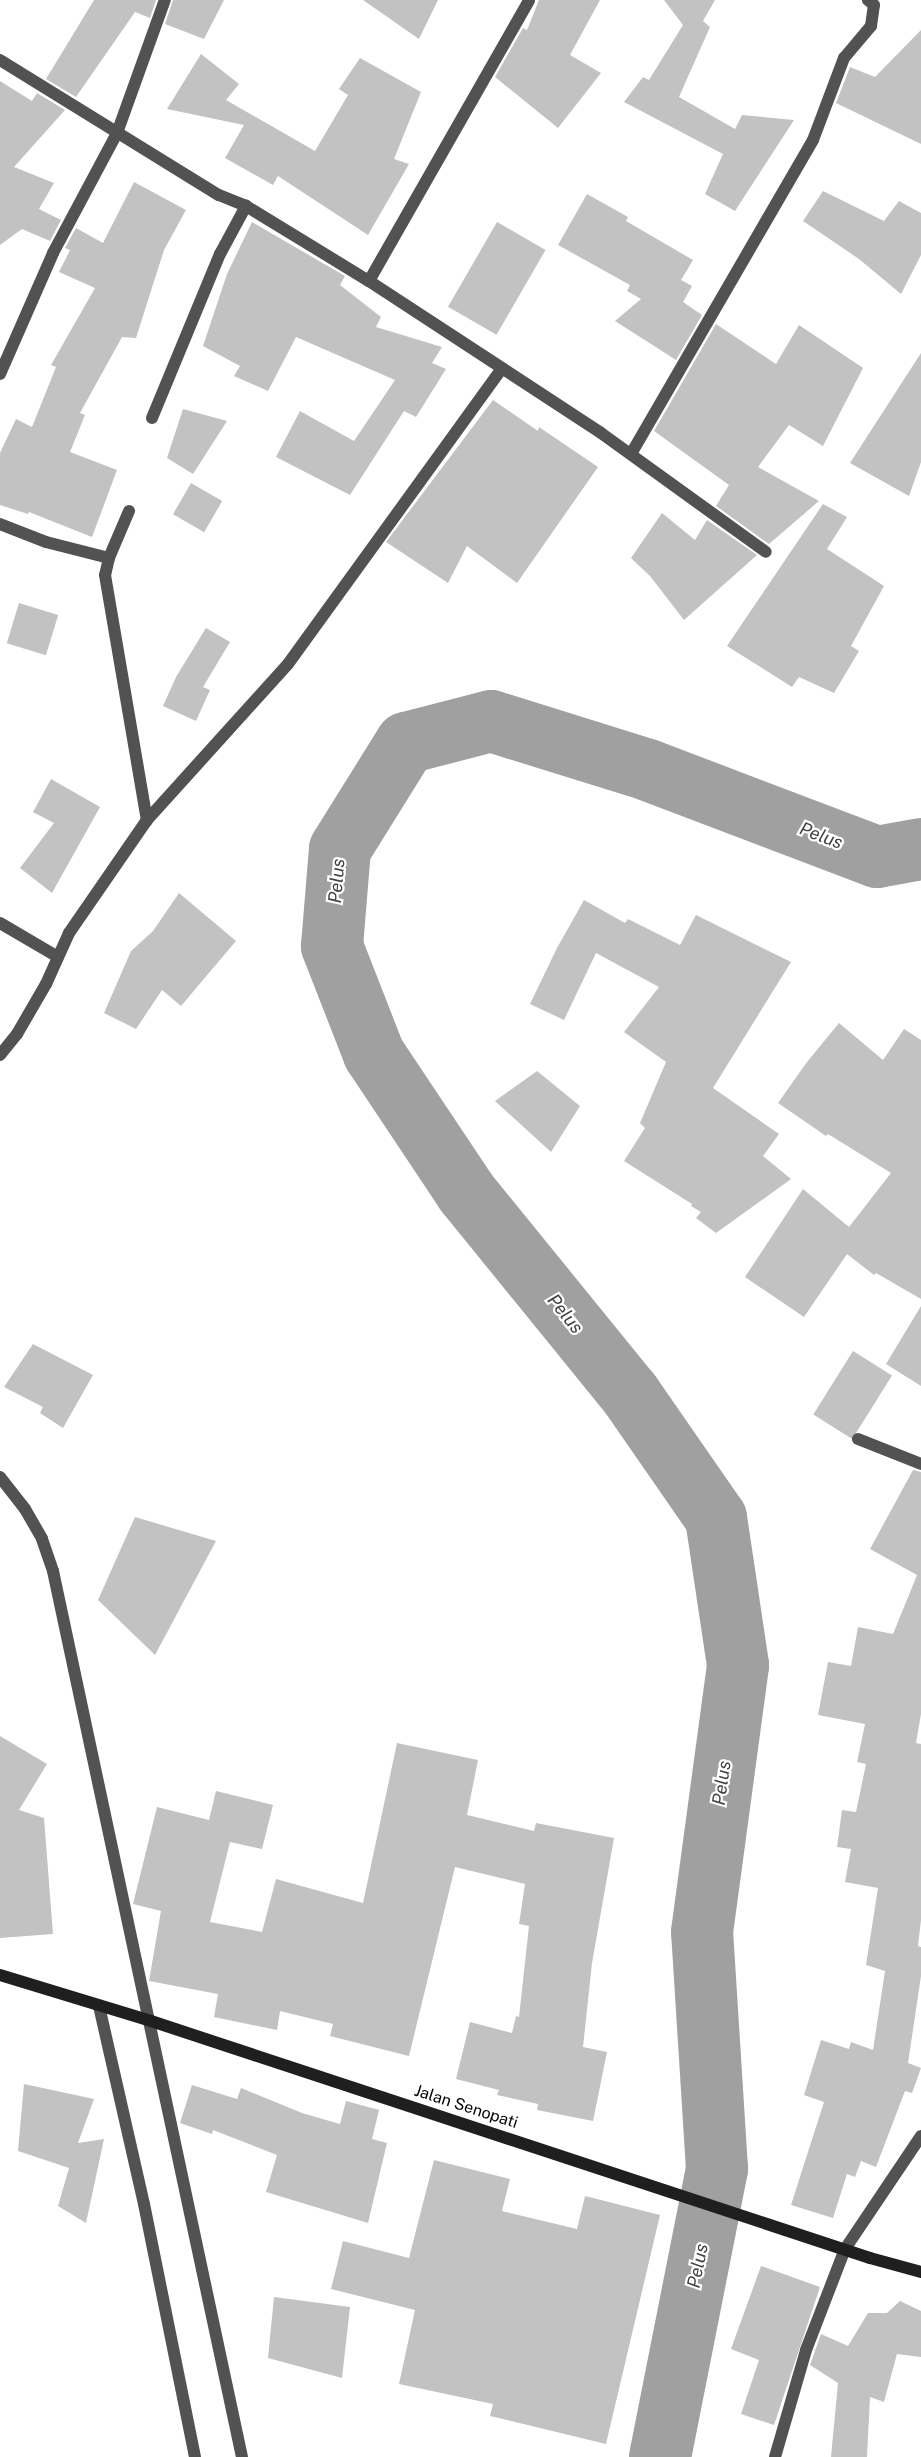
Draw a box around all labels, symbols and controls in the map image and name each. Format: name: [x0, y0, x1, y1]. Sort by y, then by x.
water label: Pelus: [796, 818, 846, 854]
water label: Pelus: [324, 858, 350, 904]
water label: Pelus: [543, 1290, 587, 1338]
water label: Pelus: [708, 1759, 736, 1807]
street label: Jalan Senopati: [412, 2081, 520, 2133]
water label: Pelus: [683, 2242, 713, 2290]

